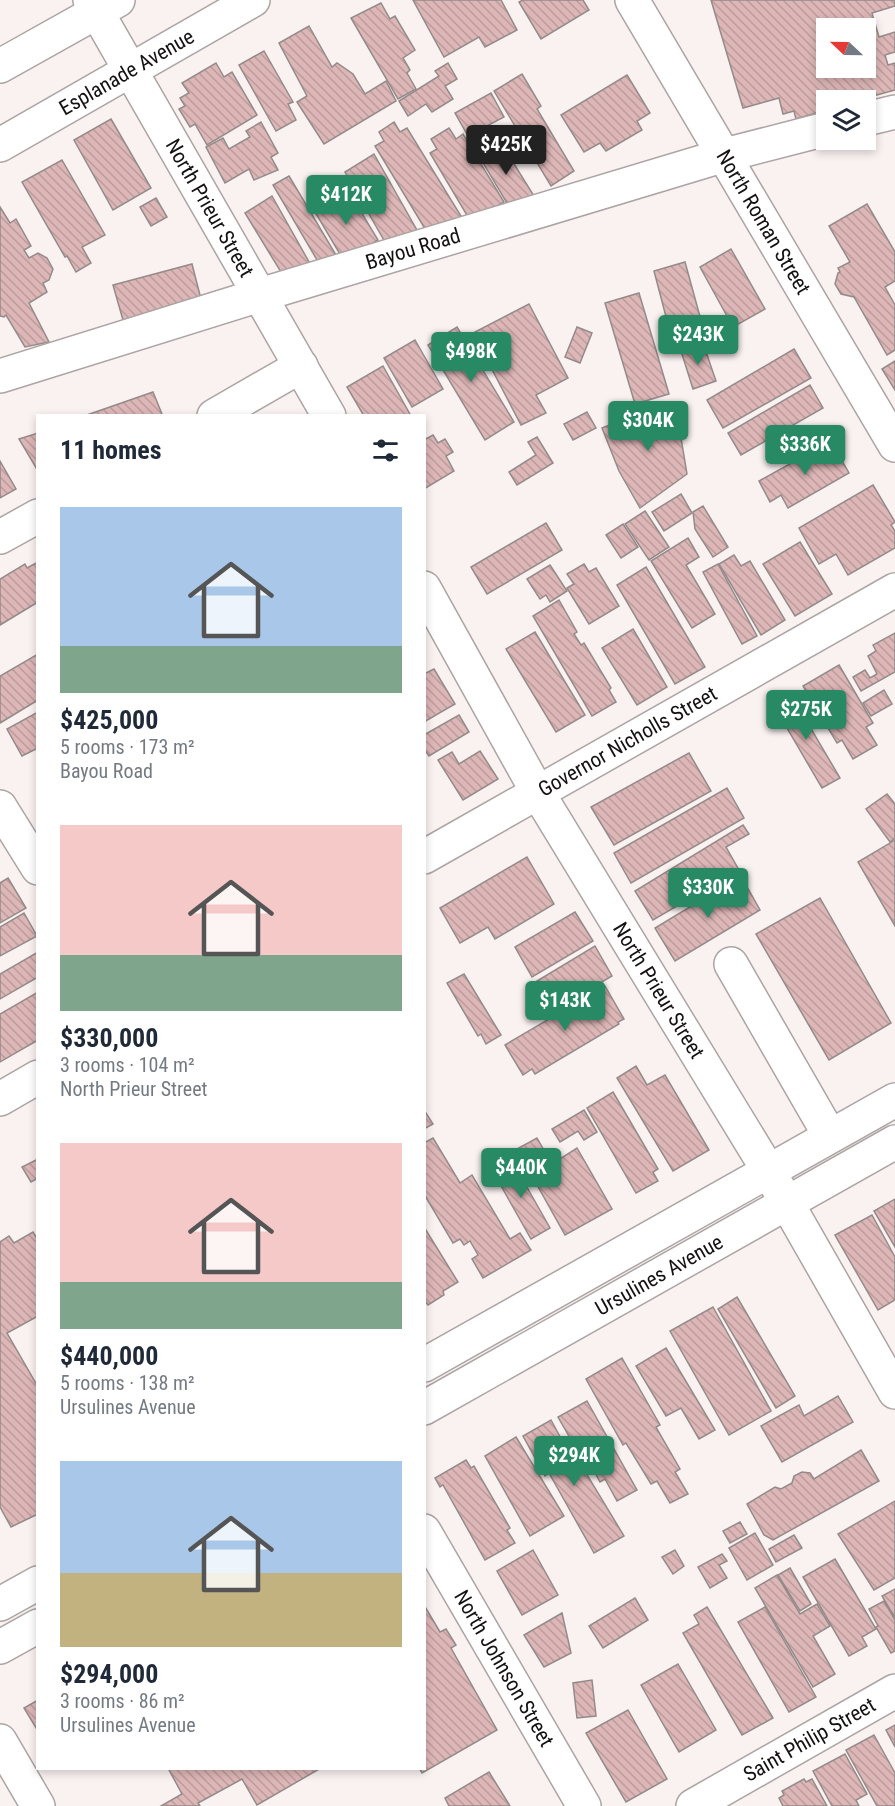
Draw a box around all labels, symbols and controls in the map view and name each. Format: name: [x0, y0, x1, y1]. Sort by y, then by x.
north arrow: [816, 18, 876, 78]
map controls: [816, 18, 876, 150]
street label: Esplanade Avenue: [55, 24, 198, 120]
button: layers: [816, 90, 876, 150]
pin: $425K: [464, 125, 548, 176]
text: $425K: [480, 132, 532, 156]
street label: North Prieur Street: [161, 135, 259, 281]
street label: North Roman Street: [711, 146, 815, 299]
pin: $412K: [304, 175, 388, 226]
text: $412K: [320, 182, 372, 206]
street label: Bayou Road: [363, 223, 463, 275]
pin: $243K: [656, 315, 740, 366]
text: $243K: [672, 322, 724, 346]
pin: $498K: [429, 332, 513, 383]
text: $498K: [445, 339, 497, 363]
pin: $304K: [606, 401, 690, 452]
text: $304K: [622, 408, 674, 432]
pin: $336K: [763, 425, 847, 476]
text: $336K: [779, 432, 831, 456]
icon: filters: [369, 434, 402, 467]
text: 11 homes: [60, 435, 162, 465]
icon: home: [177, 546, 285, 654]
street label: Governor Nicholls Street: [534, 681, 721, 802]
pin: $275K: [764, 690, 848, 741]
text: $275K: [780, 697, 832, 721]
text: $425,000: [60, 705, 158, 735]
text: 5 rooms · 173 m²: [60, 735, 195, 759]
text: Bayou Road: [60, 759, 153, 783]
icon: home: [177, 864, 285, 972]
pin: $330K: [666, 868, 750, 919]
text: $330K: [682, 875, 734, 899]
street label: North Prieur Street: [608, 918, 709, 1063]
pin: $143K: [523, 981, 607, 1032]
text: $143K: [539, 988, 591, 1012]
text: $330,000: [60, 1023, 158, 1053]
text: 3 rooms · 104 m²: [60, 1053, 195, 1077]
text: North Prieur Street: [60, 1077, 208, 1101]
pin: $440K: [479, 1148, 563, 1199]
text: $440K: [495, 1155, 547, 1179]
icon: home: [177, 1182, 285, 1290]
street label: Ursulines Avenue: [591, 1230, 727, 1321]
text: $440,000: [60, 1341, 158, 1371]
text: 5 rooms · 138 m²: [60, 1371, 195, 1395]
text: Ursulines Avenue: [60, 1395, 196, 1419]
pin: $294K: [532, 1436, 616, 1487]
text: $294K: [548, 1443, 600, 1467]
icon: home: [177, 1500, 285, 1608]
street label: North Johnson Street: [449, 1586, 559, 1751]
text: $294,000: [60, 1659, 158, 1689]
text: 3 rooms · 86 m²: [60, 1689, 185, 1713]
street label: Saint Philip Street: [739, 1693, 880, 1787]
text: Ursulines Avenue: [60, 1713, 196, 1737]

